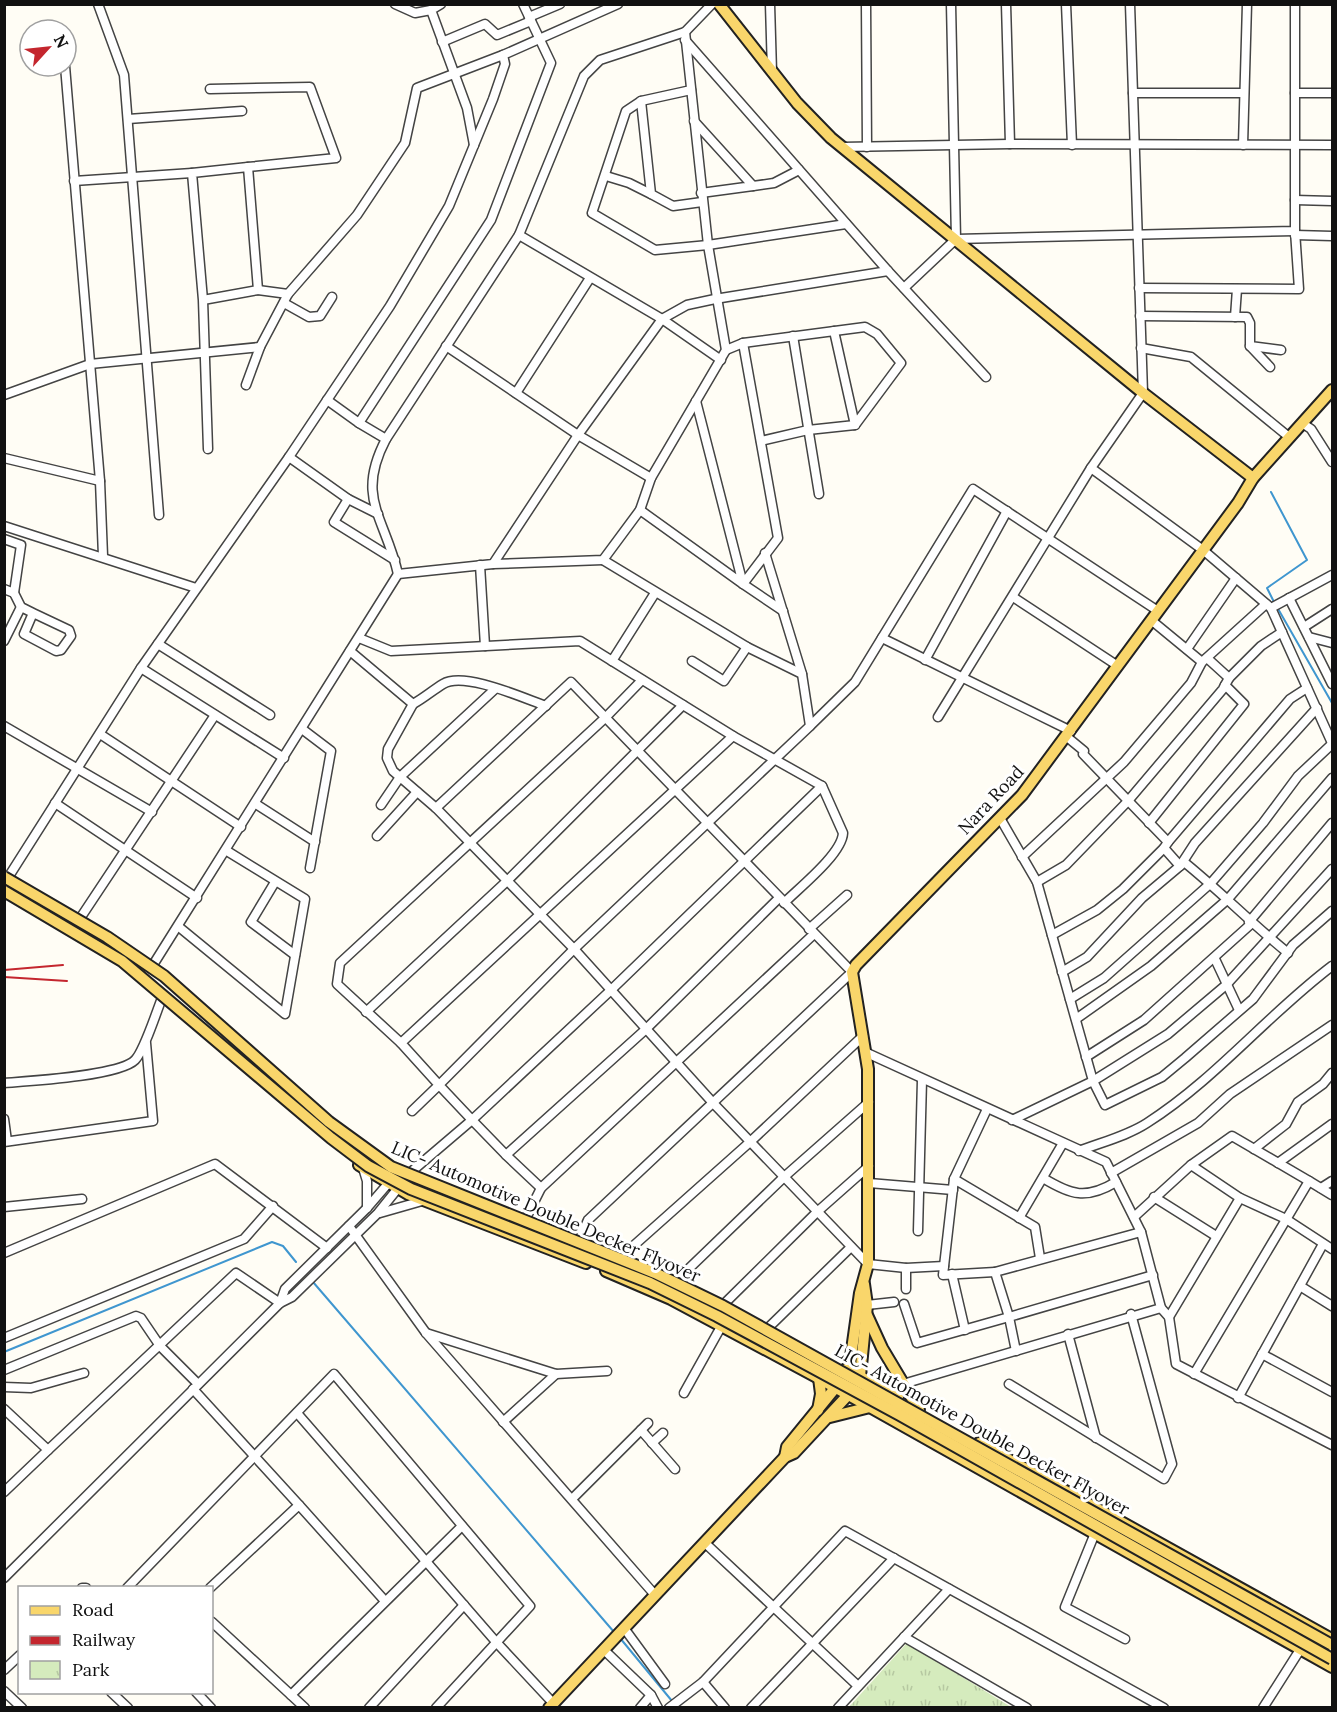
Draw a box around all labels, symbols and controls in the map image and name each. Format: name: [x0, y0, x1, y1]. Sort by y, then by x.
north arrow: [18, 18, 78, 78]
text: N: [50, 31, 73, 51]
street label: Nara Road: [953, 760, 1029, 839]
street label: LIC- Automotive Double Decker Flyover: [388, 1136, 704, 1287]
street label: LIC- Automotive Double Decker Flyover: [831, 1339, 1134, 1521]
legend: [18, 1586, 213, 1694]
text: Road: [72, 1598, 114, 1621]
text: Railway: [72, 1628, 136, 1651]
text: Park: [72, 1658, 110, 1681]

